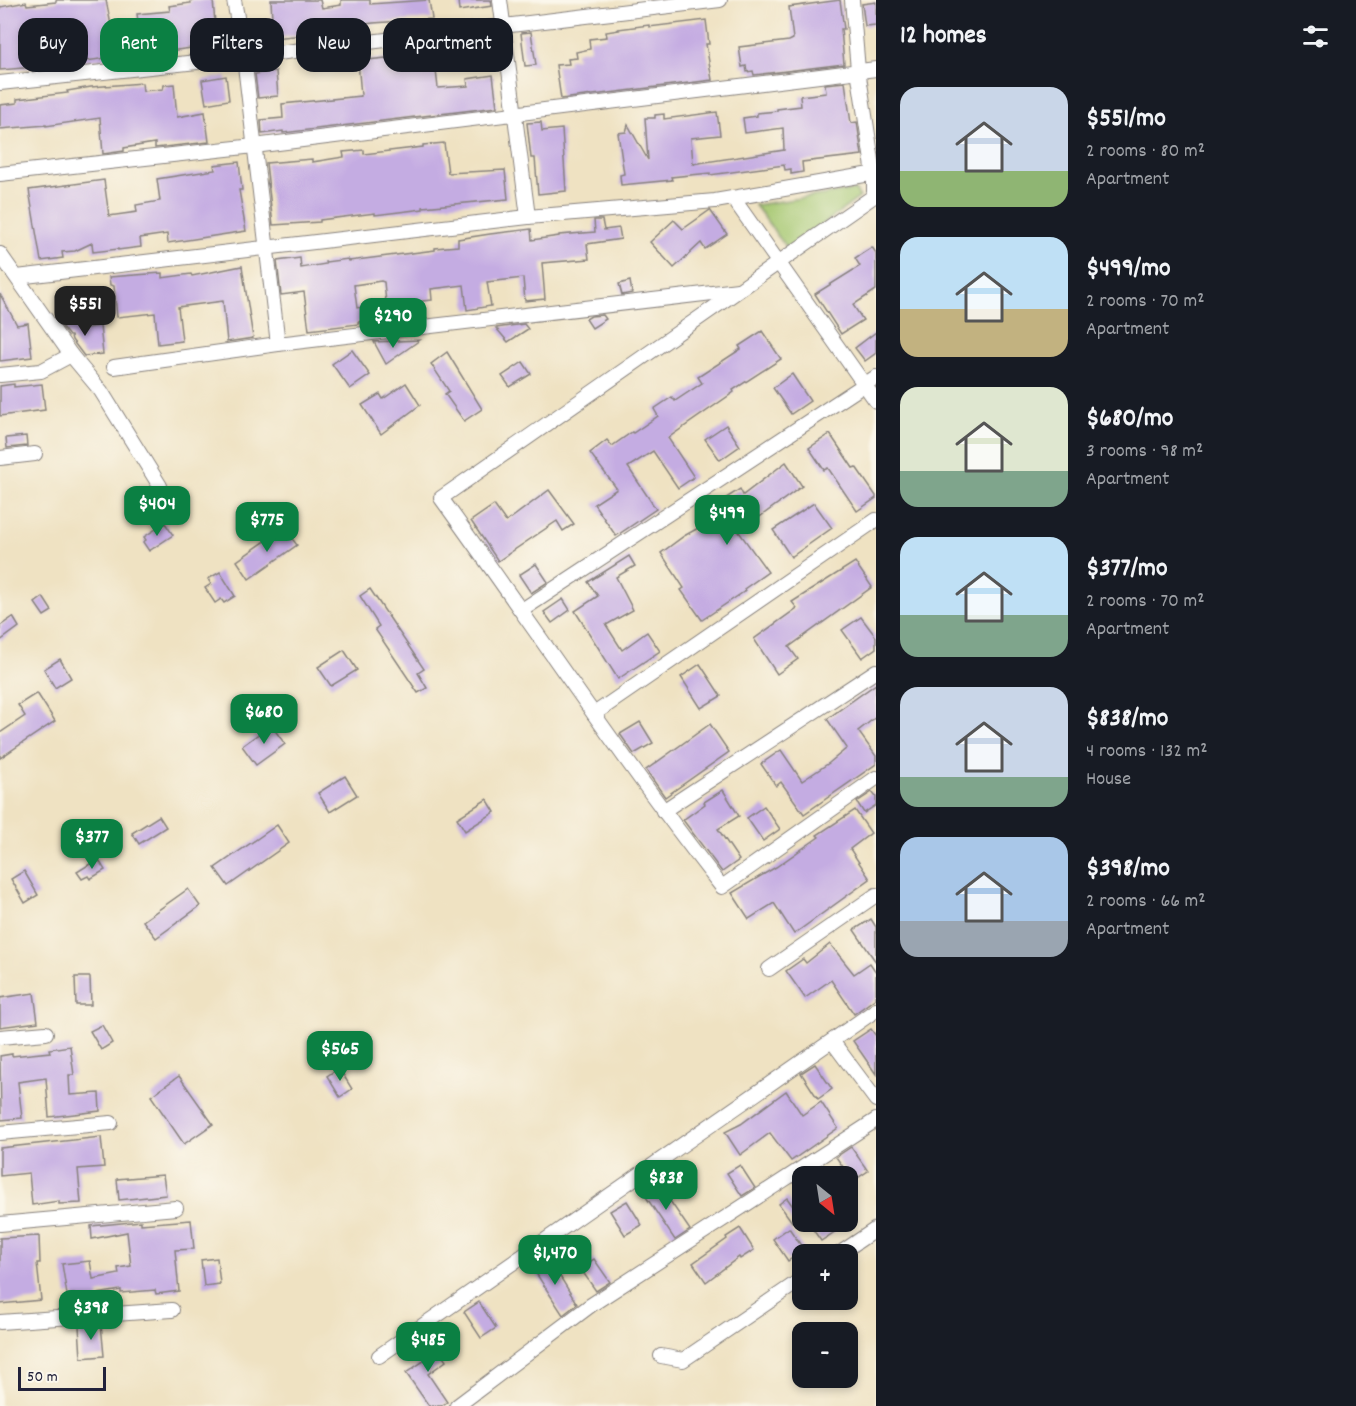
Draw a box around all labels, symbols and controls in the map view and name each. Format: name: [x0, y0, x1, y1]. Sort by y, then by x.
chip: Buy: [18, 18, 88, 72]
chip: Rent: [100, 18, 178, 72]
chip: Filters: [190, 18, 284, 72]
chip: New: [296, 18, 371, 72]
chip: Apartment: [383, 18, 513, 72]
text: 12 homes: [900, 18, 987, 55]
icon: filters: [1299, 20, 1332, 53]
text: $551/mo: [1086, 101, 1166, 138]
icon: home: [948, 111, 1020, 183]
text: 2 rooms · 80 m²: [1086, 138, 1205, 166]
text: Apartment: [1086, 166, 1169, 194]
text: $499/mo: [1086, 251, 1171, 288]
icon: home: [948, 261, 1020, 333]
pin: $551: [49, 286, 121, 337]
text: 2 rooms · 70 m²: [1086, 288, 1205, 316]
text: $551: [68, 291, 102, 319]
pin: $290: [357, 298, 429, 349]
text: $290: [374, 303, 412, 331]
text: Apartment: [1086, 316, 1169, 344]
text: $680/mo: [1086, 401, 1173, 438]
icon: home: [948, 411, 1020, 483]
text: 3 rooms · 98 m²: [1086, 438, 1203, 466]
text: Apartment: [1086, 466, 1169, 494]
pin: $404: [121, 486, 193, 537]
text: $404: [138, 491, 176, 519]
pin: $499: [691, 495, 763, 546]
text: $499: [709, 500, 745, 528]
pin: $775: [231, 502, 303, 553]
text: $775: [250, 507, 284, 535]
text: $377/mo: [1086, 551, 1167, 588]
icon: home: [948, 561, 1020, 633]
text: 2 rooms · 70 m²: [1086, 588, 1205, 616]
text: Apartment: [1086, 616, 1169, 644]
pin: $680: [228, 694, 300, 745]
text: $680: [245, 699, 283, 727]
text: $838/mo: [1086, 701, 1168, 738]
icon: home: [948, 711, 1020, 783]
text: 4 rooms · 132 m²: [1086, 738, 1208, 766]
text: House: [1086, 766, 1131, 794]
pin: $377: [56, 819, 128, 870]
text: $377: [75, 824, 109, 852]
text: $398/mo: [1086, 851, 1170, 888]
icon: home: [948, 861, 1020, 933]
text: 2 rooms · 66 m²: [1086, 888, 1206, 916]
text: Apartment: [1086, 916, 1169, 944]
pin: $565: [304, 1031, 376, 1082]
text: $565: [321, 1036, 359, 1064]
pin: $838: [630, 1160, 702, 1211]
text: $838: [648, 1165, 684, 1193]
north arrow: [792, 1166, 858, 1232]
map controls: [792, 1166, 858, 1388]
pin: $1,470: [506, 1235, 604, 1286]
text: $1,470: [532, 1240, 578, 1268]
button: +: [792, 1244, 858, 1310]
pin: $398: [55, 1290, 127, 1341]
text: $398: [73, 1295, 109, 1323]
pin: $485: [392, 1322, 464, 1373]
button: −: [792, 1322, 858, 1388]
text: $485: [410, 1327, 446, 1355]
scale bar: [18, 1364, 106, 1392]
text: 50 m: [27, 1366, 58, 1389]

